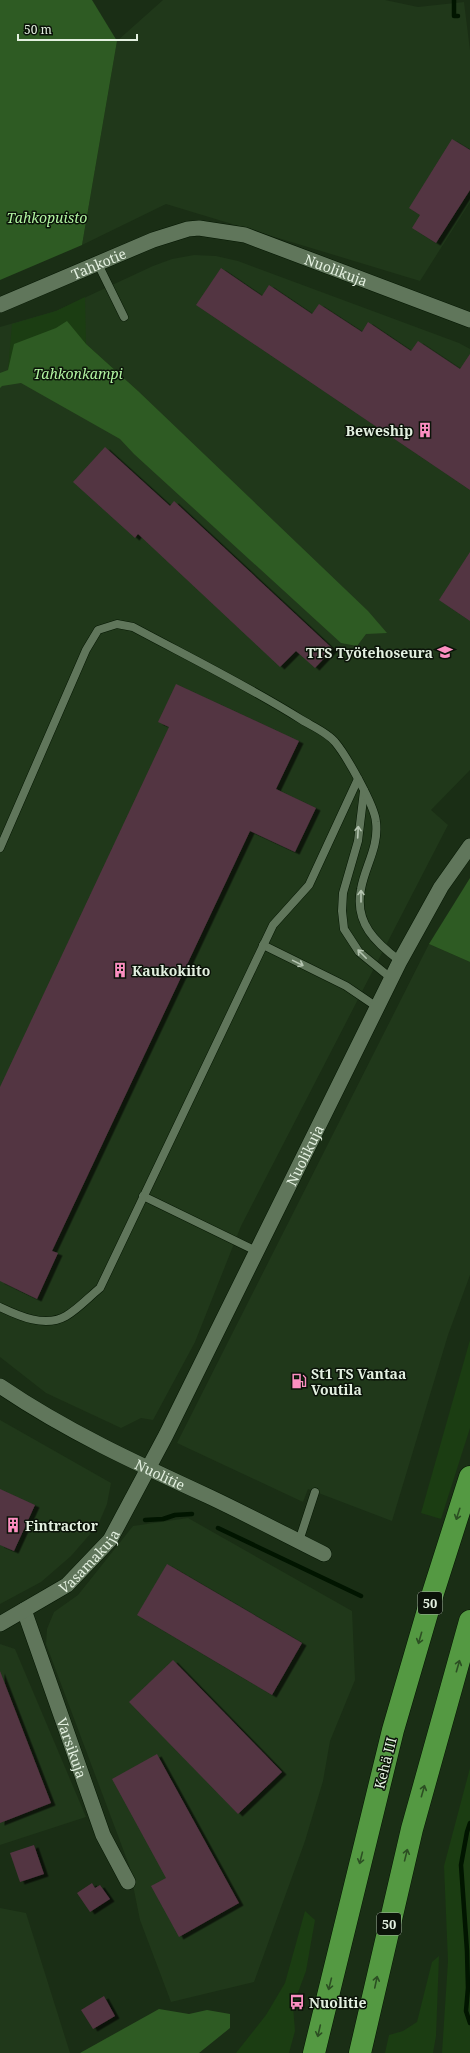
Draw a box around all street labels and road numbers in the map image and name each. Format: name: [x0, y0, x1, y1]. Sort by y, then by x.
street label: Tahkotie: [68, 243, 129, 283]
street label: Nuolikuja: [302, 249, 370, 290]
street label: Nuolikuja: [281, 1121, 327, 1189]
street label: Nuolitie: [132, 1454, 188, 1494]
street label: Vasamakuja: [55, 1526, 123, 1597]
road number: 50: [418, 1592, 442, 1614]
street label: Varsikuja: [53, 1715, 92, 1781]
street label: Kehä III: [369, 1735, 401, 1791]
road number: 50: [377, 1913, 401, 1935]

